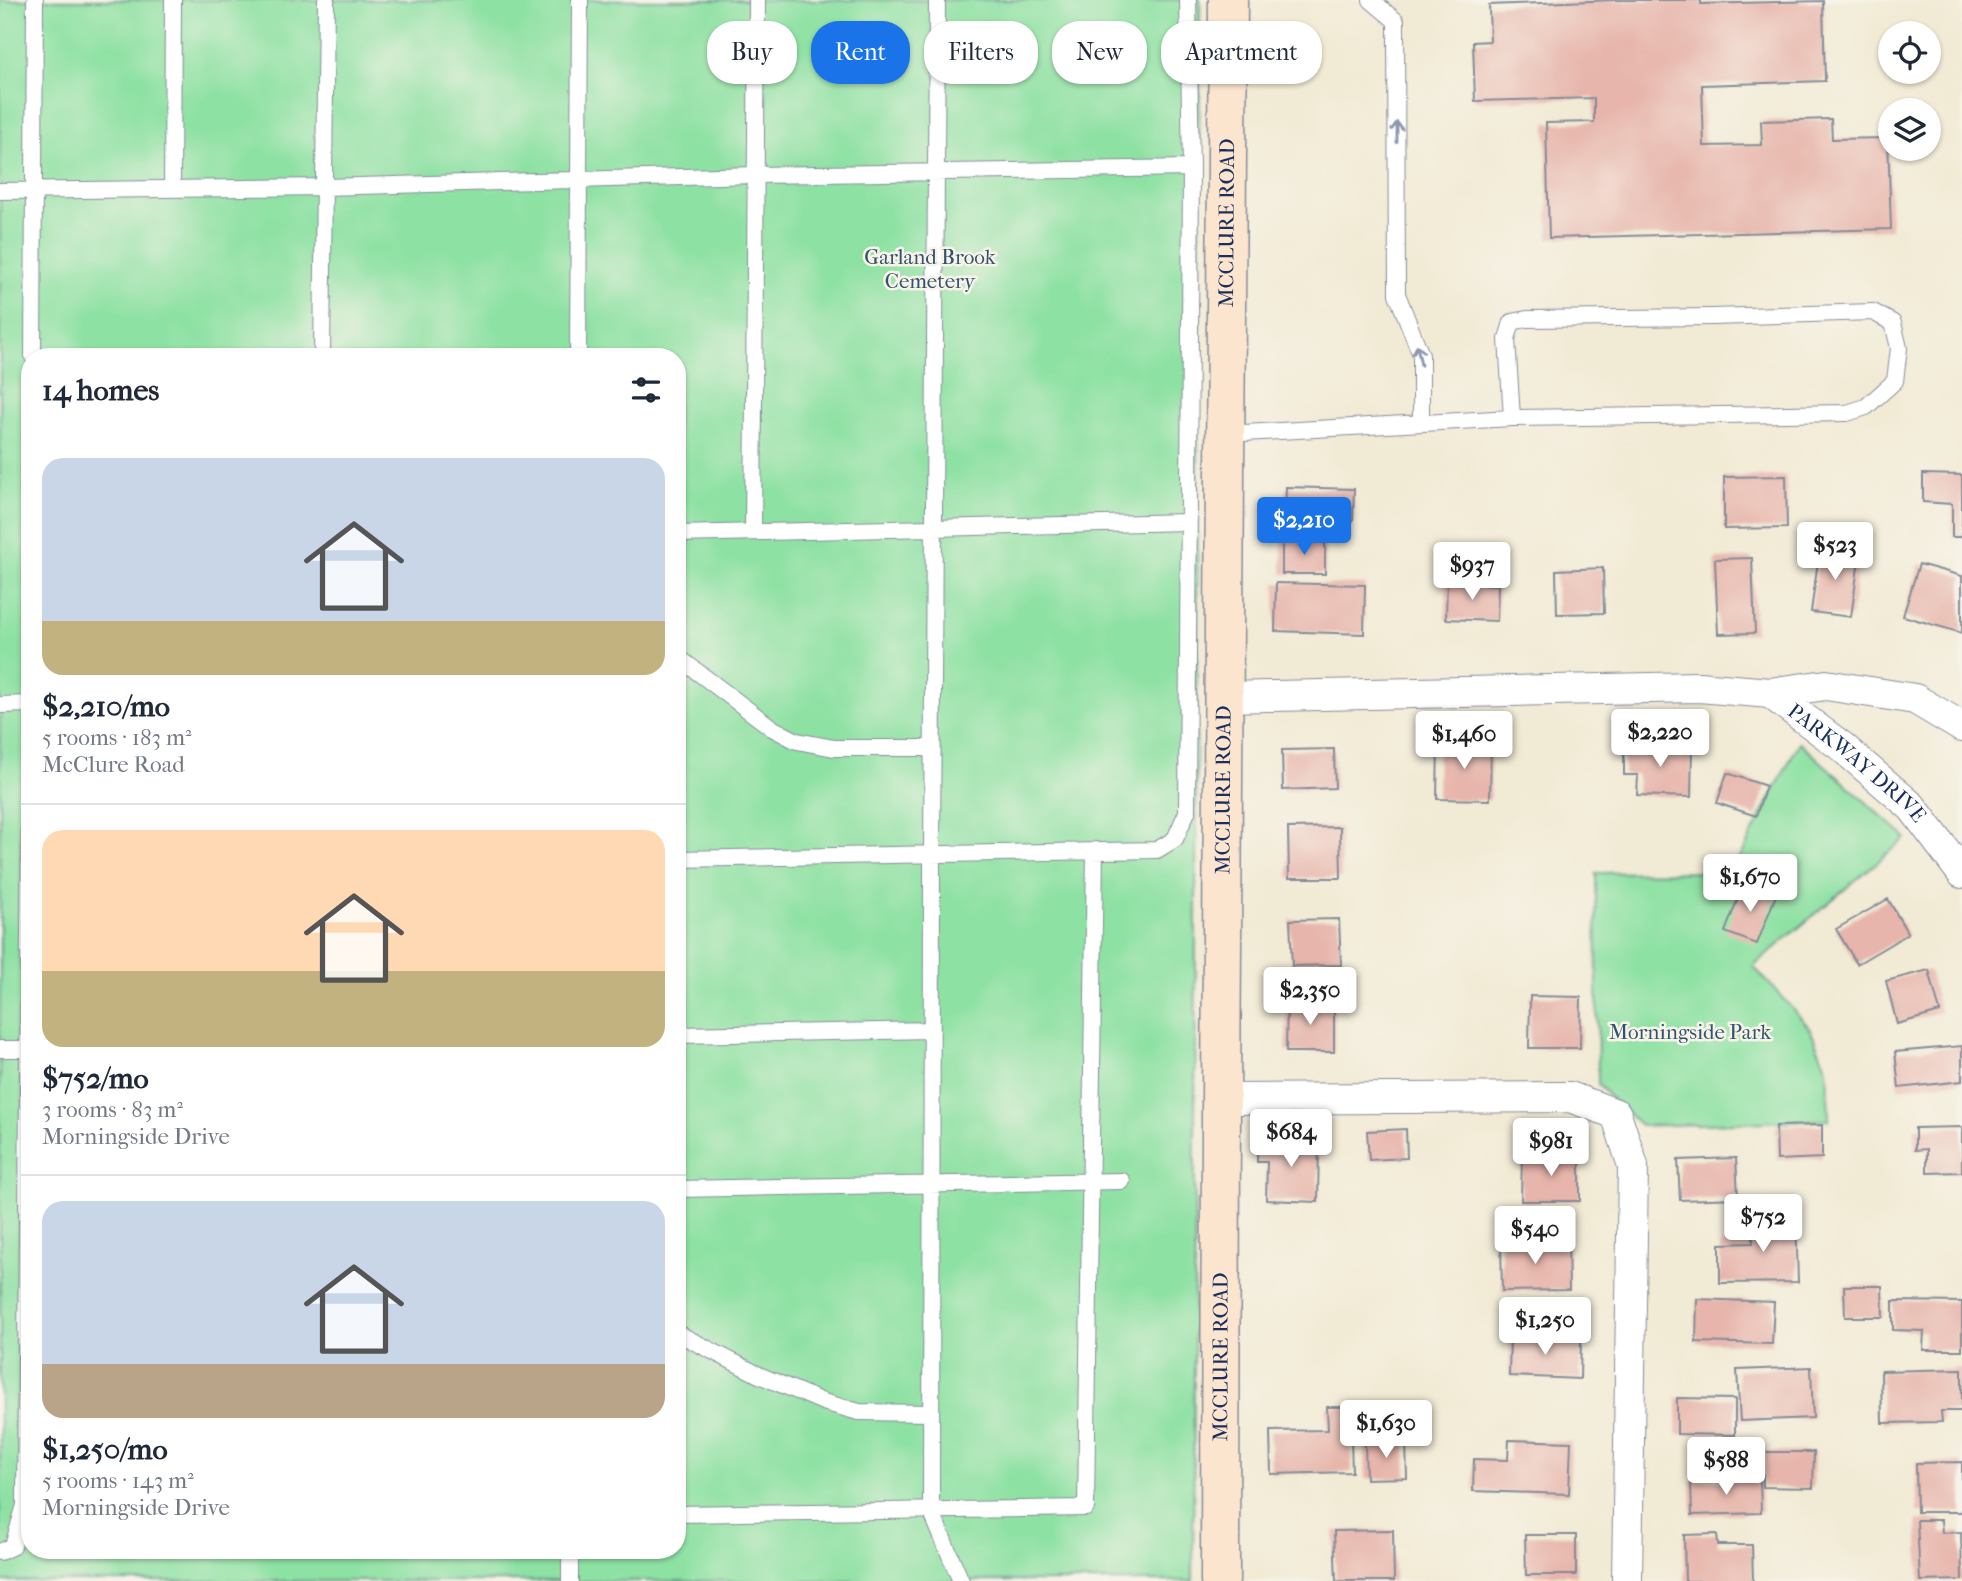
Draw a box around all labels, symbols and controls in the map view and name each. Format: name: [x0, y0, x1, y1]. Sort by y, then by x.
chip: Buy: [707, 21, 797, 84]
chip: Rent: [811, 21, 910, 84]
chip: Filters: [924, 21, 1038, 84]
chip: New: [1052, 21, 1147, 84]
chip: Apartment: [1161, 21, 1322, 84]
map controls: [1878, 21, 1941, 161]
button: locate: [1878, 21, 1941, 84]
button: layers: [1878, 98, 1941, 161]
one-way arrow: [1390, 121, 1403, 144]
street label: MCCLURE ROAD: [1214, 138, 1239, 308]
park label: Garland Brook Cemetery: [864, 245, 996, 293]
one-way arrow: [1412, 344, 1425, 367]
icon: filters: [627, 371, 665, 409]
text: 14 homes: [42, 373, 159, 408]
pin: $2,210: [1247, 498, 1361, 557]
icon: home: [291, 503, 417, 629]
text: $2,210: [1273, 506, 1335, 533]
pin: $523: [1794, 522, 1876, 582]
text: $523: [1813, 531, 1857, 558]
pin: $937: [1431, 542, 1513, 602]
text: $937: [1449, 551, 1495, 578]
text: $2,210/mo: [42, 689, 170, 724]
street label: PARKWAY DRIVE: [1783, 699, 1931, 827]
street label: MCCLURE ROAD: [1210, 705, 1236, 875]
pin: $2,220: [1603, 710, 1717, 769]
pin: $1,460: [1407, 712, 1521, 771]
text: $2,220: [1627, 718, 1693, 745]
text: $1,460: [1432, 720, 1496, 747]
text: 5 rooms · 183 m²: [42, 724, 192, 751]
text: McClure Road: [42, 751, 185, 778]
pin: $1,670: [1693, 855, 1807, 914]
text: $1,670: [1719, 863, 1781, 890]
icon: home: [291, 875, 417, 1001]
pin: $2,350: [1253, 968, 1367, 1027]
text: $2,350: [1279, 976, 1341, 1003]
park label: Morningside Park: [1609, 1020, 1771, 1044]
text: $752/mo: [42, 1061, 149, 1096]
text: 3 rooms · 83 m²: [42, 1096, 183, 1123]
pin: $684: [1250, 1110, 1332, 1169]
text: $684: [1266, 1118, 1316, 1145]
pin: $981: [1510, 1118, 1592, 1178]
text: Morningside Drive: [42, 1123, 230, 1150]
text: $981: [1529, 1127, 1573, 1154]
pin: $752: [1722, 1194, 1804, 1254]
text: $752: [1740, 1203, 1786, 1230]
pin: $540: [1494, 1206, 1576, 1266]
text: $540: [1511, 1215, 1559, 1242]
icon: home: [291, 1246, 417, 1372]
street label: MCCLURE ROAD: [1208, 1272, 1233, 1442]
pin: $1,250: [1488, 1298, 1602, 1357]
text: $1,250: [1515, 1306, 1575, 1333]
pin: $1,630: [1329, 1400, 1443, 1460]
text: $1,630: [1356, 1409, 1416, 1436]
text: $1,250/mo: [42, 1432, 168, 1467]
pin: $588: [1685, 1438, 1767, 1497]
text: $588: [1703, 1446, 1749, 1473]
text: 5 rooms · 143 m²: [42, 1467, 194, 1494]
text: Morningside Drive: [42, 1494, 230, 1521]

